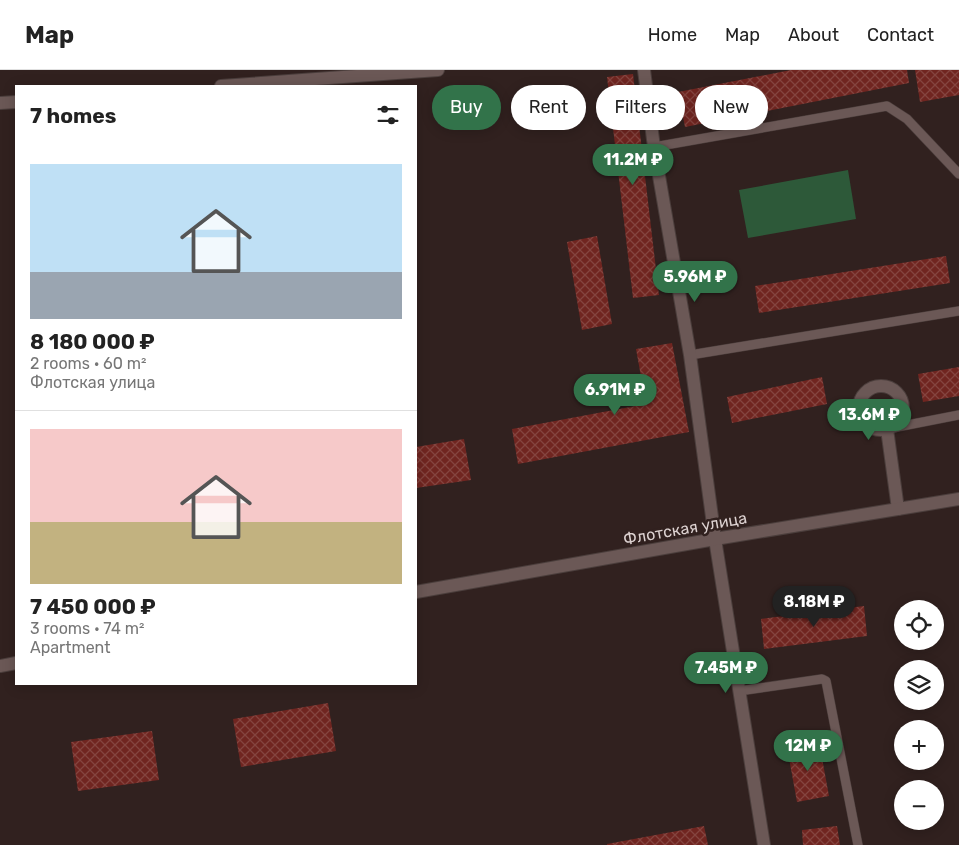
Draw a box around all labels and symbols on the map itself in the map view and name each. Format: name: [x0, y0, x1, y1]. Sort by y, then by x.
pin: 11.2M ₽: [587, 144, 679, 186]
pin: 5.96M ₽: [649, 260, 741, 303]
pin: 6.91M ₽: [569, 374, 661, 416]
pin: 13.6M ₽: [823, 398, 915, 441]
street label: Флотская улица: [622, 508, 748, 549]
pin: 8.18M ₽: [768, 586, 860, 628]
pin: 7.45M ₽: [680, 652, 772, 694]
pin: 12M ₽: [773, 730, 843, 772]

